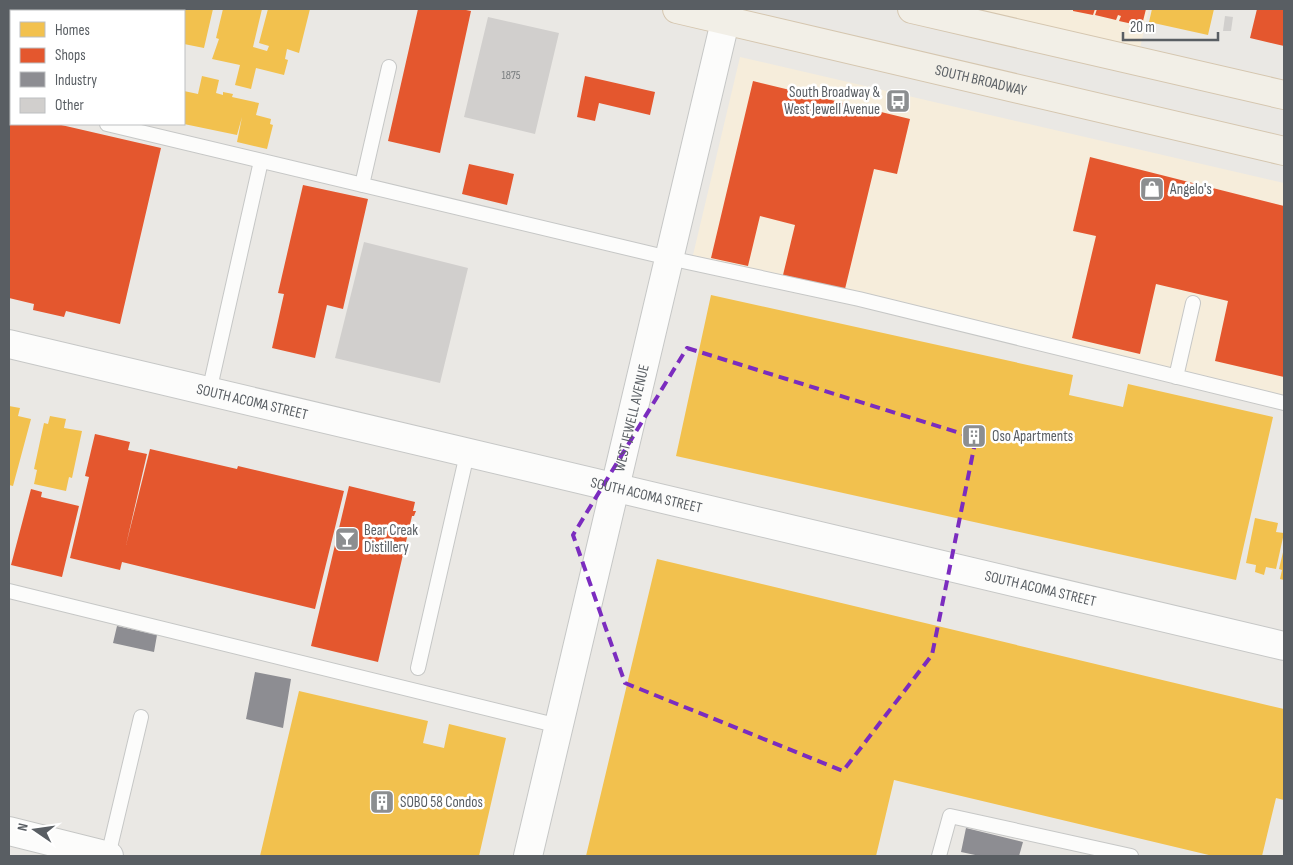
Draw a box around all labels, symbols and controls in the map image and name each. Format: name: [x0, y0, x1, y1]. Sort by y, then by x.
legend: [10, 10, 185, 125]
scale bar: [1123, 10, 1218, 42]
text: 20 m: [1130, 18, 1155, 37]
text: Homes: [55, 21, 90, 40]
text: Shops: [55, 46, 86, 65]
street label: SOUTH BROADWAY: [933, 60, 1029, 100]
house number: 1875: [501, 68, 521, 83]
text: Industry: [55, 71, 97, 90]
place label: South Broadway & West Jewell Avenue: [784, 83, 880, 119]
bus stop icon: South Broadway & West Jewell Avenue: [885, 88, 911, 114]
text: Other: [55, 96, 84, 115]
shop icon: Angelo's: [1139, 176, 1165, 202]
place label: Angelo's: [1169, 180, 1212, 199]
street label: WEST JEWELL AVENUE: [610, 362, 653, 474]
street label: SOUTH ACOMA STREET: [195, 379, 310, 424]
building icon: Oso Apartments: [961, 423, 987, 449]
place label: Oso Apartments: [992, 427, 1073, 446]
street label: SOUTH ACOMA STREET: [589, 473, 704, 517]
place label: Bear Creak Distillery: [364, 521, 418, 557]
bar icon: Bear Creak Distillery: [334, 526, 360, 552]
street label: SOUTH ACOMA STREET: [983, 566, 1098, 611]
building icon: SOBO 58 Condos: [369, 789, 395, 815]
place label: SOBO 58 Condos: [400, 793, 483, 812]
north arrow: [10, 805, 60, 855]
text: N: [14, 822, 32, 833]

